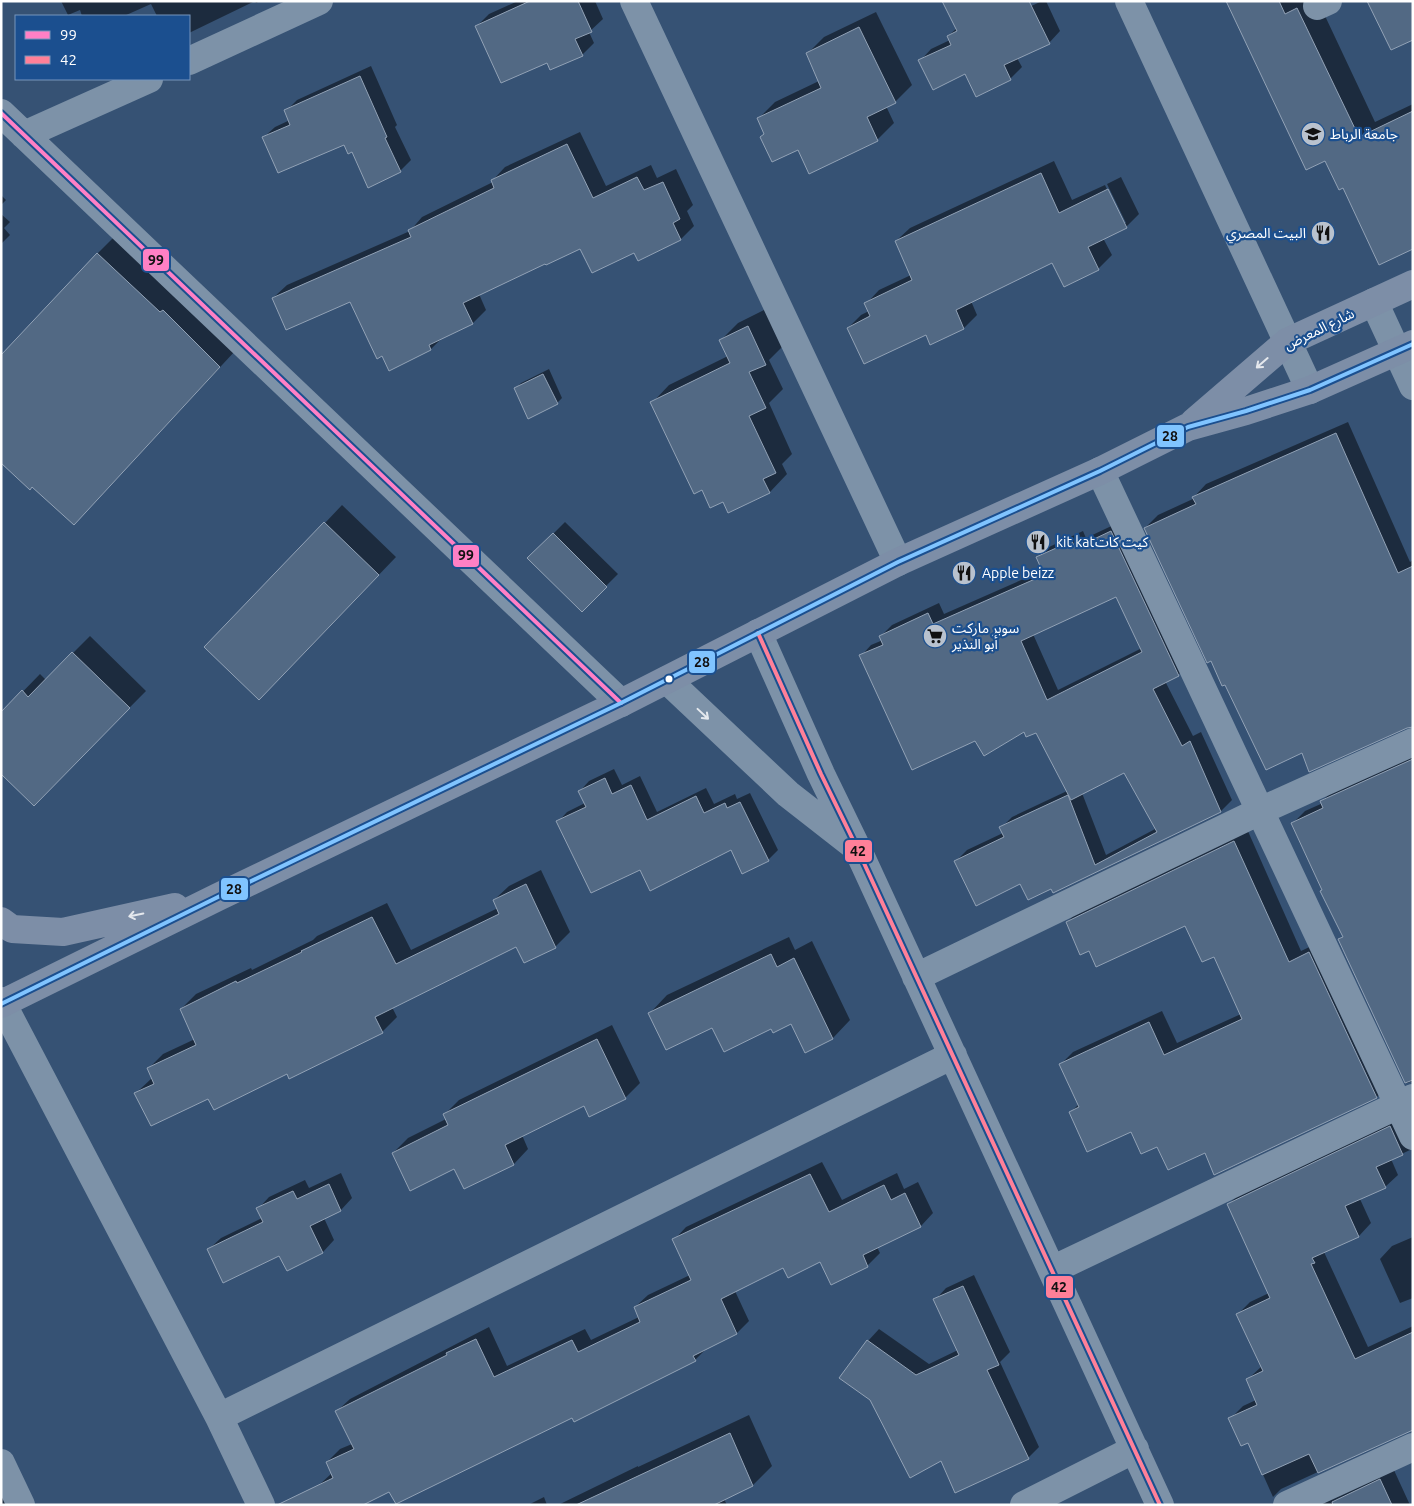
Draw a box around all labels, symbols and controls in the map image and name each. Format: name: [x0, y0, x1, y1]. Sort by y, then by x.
legend: [15, 15, 190, 80]
text: 99: [60, 26, 77, 43]
text: 42: [60, 51, 77, 68]
school or university icon: جامعة الرباط: [1300, 121, 1326, 147]
place label: جامعة الرباط: [1330, 126, 1398, 143]
restaurant icon: البيت المصري: [1310, 220, 1336, 246]
place label: البيت المصري: [1226, 225, 1306, 244]
line badge: 99: [142, 248, 170, 272]
text: 99: [148, 252, 164, 268]
street label: شارع المعرض: [1281, 305, 1358, 356]
one-way arrow: [1256, 357, 1269, 368]
line badge: 28: [1156, 424, 1185, 448]
text: 28: [1162, 428, 1178, 444]
restaurant icon: kit katكيت كات: [1025, 529, 1051, 555]
place label: kit katكيت كات: [1056, 534, 1148, 550]
line badge: 99: [452, 544, 480, 568]
text: 99: [458, 547, 474, 563]
restaurant icon: Apple beizz: [951, 560, 977, 586]
place label: Apple beizz: [982, 565, 1054, 581]
place label: سوبر ماركت أبو النذير: [951, 620, 1019, 653]
supermarket icon: سوبر ماركت أبو النذير: [922, 623, 948, 649]
line badge: 28: [688, 650, 716, 674]
text: 28: [694, 654, 710, 670]
unlabelled marker: [664, 674, 674, 684]
one-way arrow: [696, 708, 709, 720]
line badge: 42: [844, 839, 873, 863]
text: 42: [850, 843, 866, 859]
line badge: 28: [220, 877, 249, 901]
text: 28: [226, 881, 242, 897]
one-way arrow: [129, 911, 145, 921]
line badge: 42: [1045, 1275, 1074, 1299]
text: 42: [1051, 1279, 1067, 1295]

